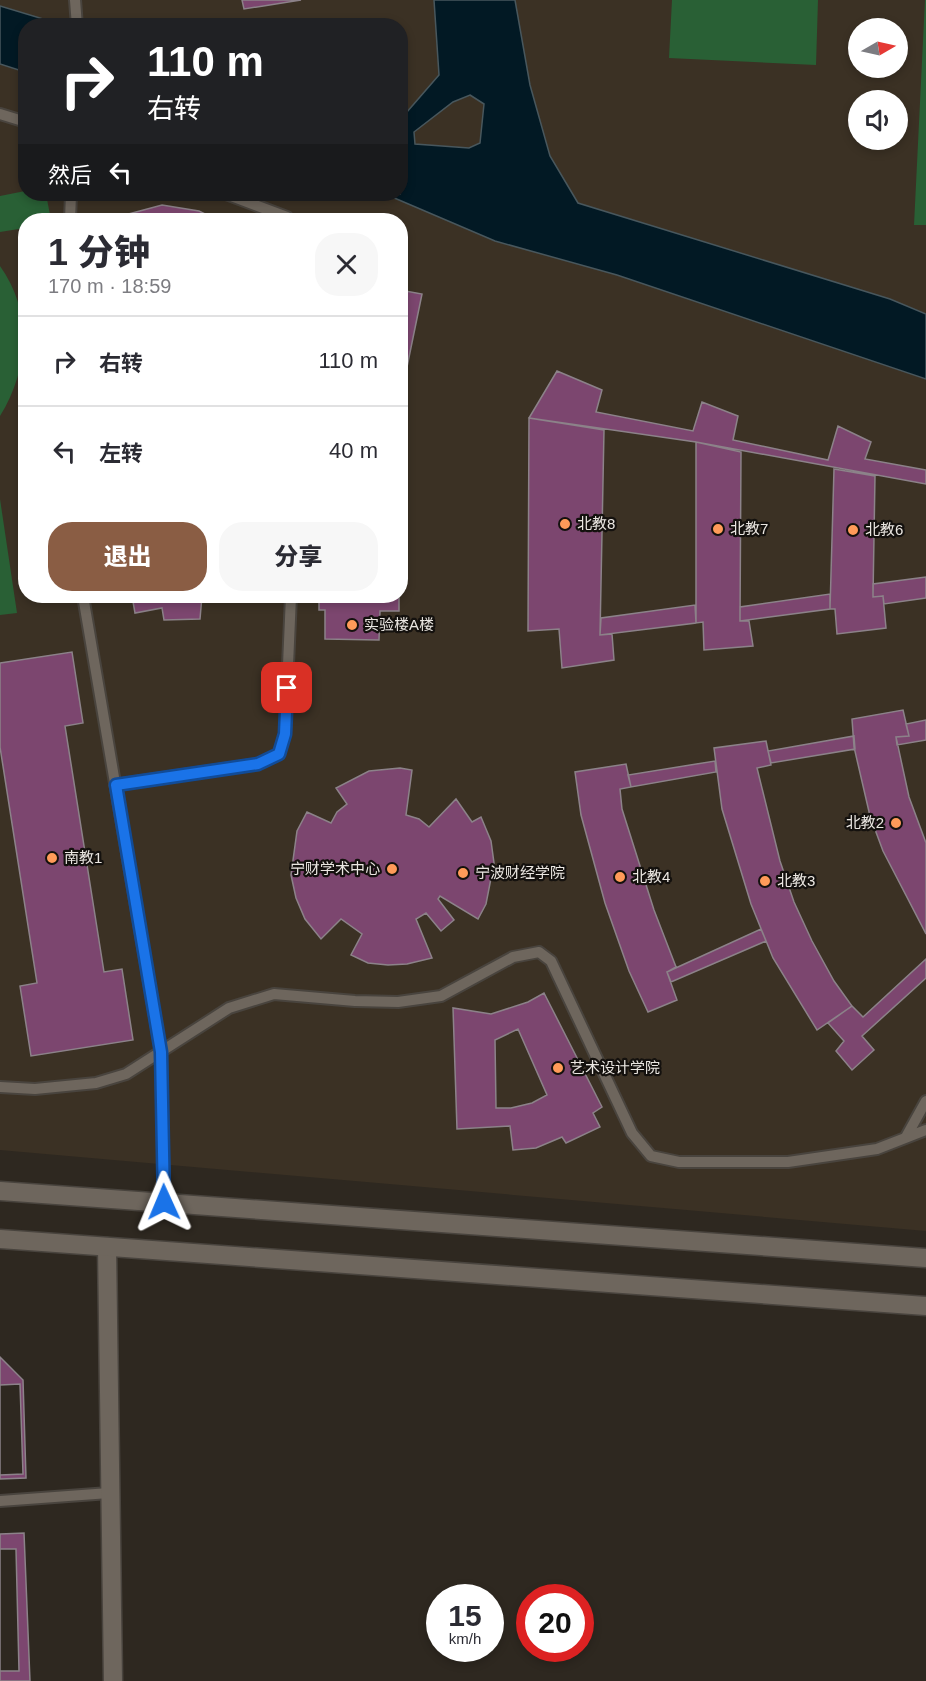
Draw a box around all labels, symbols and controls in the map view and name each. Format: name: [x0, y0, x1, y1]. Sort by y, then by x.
north arrow: [848, 18, 908, 78]
map controls: [848, 18, 908, 150]
text: 110 m: [147, 38, 264, 85]
icon: right: [48, 42, 126, 120]
button: sound: [848, 90, 908, 150]
text: 右转: [147, 94, 201, 124]
icon: left: [104, 156, 137, 189]
text: 然后: [48, 163, 92, 188]
text: 1 分钟: [48, 232, 150, 273]
button: close: [315, 233, 378, 296]
text: 170 m · 18:59: [48, 275, 171, 297]
icon: right: [48, 345, 81, 378]
text: 110 m: [318, 348, 378, 373]
text: 右转: [99, 351, 143, 376]
icon: left: [48, 435, 81, 468]
text: 40 m: [329, 438, 378, 463]
text: 左转: [99, 441, 143, 466]
place label: 北教8: [577, 515, 615, 532]
marker: 北教8: [558, 517, 572, 531]
place label: 北教7: [730, 520, 768, 537]
place label: 北教6: [865, 521, 903, 538]
button: 退出: [48, 522, 207, 591]
button: 分享: [219, 522, 378, 591]
marker: 北教7: [711, 522, 725, 536]
marker: 北教6: [846, 523, 860, 537]
place label: 实验楼A楼: [364, 616, 434, 633]
marker: 实验楼A楼: [345, 618, 359, 632]
pin: [261, 662, 312, 713]
icon: arrive: [270, 671, 303, 704]
place label: 北教2: [846, 814, 884, 831]
marker: 北教2: [889, 816, 903, 830]
place label: 南教1: [64, 849, 102, 866]
marker: 南教1: [45, 851, 59, 865]
place label: 宁财学术中心: [290, 860, 380, 877]
marker: 宁财学术中心: [385, 862, 399, 876]
place label: 宁波财经学院: [475, 864, 565, 881]
marker: 宁波财经学院: [456, 866, 470, 880]
place label: 北教4: [632, 868, 670, 885]
marker: 北教4: [613, 870, 627, 884]
place label: 北教3: [777, 872, 815, 889]
marker: 北教3: [758, 874, 772, 888]
place label: 艺术设计学院: [570, 1059, 660, 1076]
marker: 艺术设计学院: [551, 1061, 565, 1075]
position arrow: [132, 1170, 196, 1234]
speed limit sign: 20: [516, 1584, 594, 1662]
text: 15: [448, 1599, 482, 1632]
text: km/h: [449, 1630, 481, 1647]

